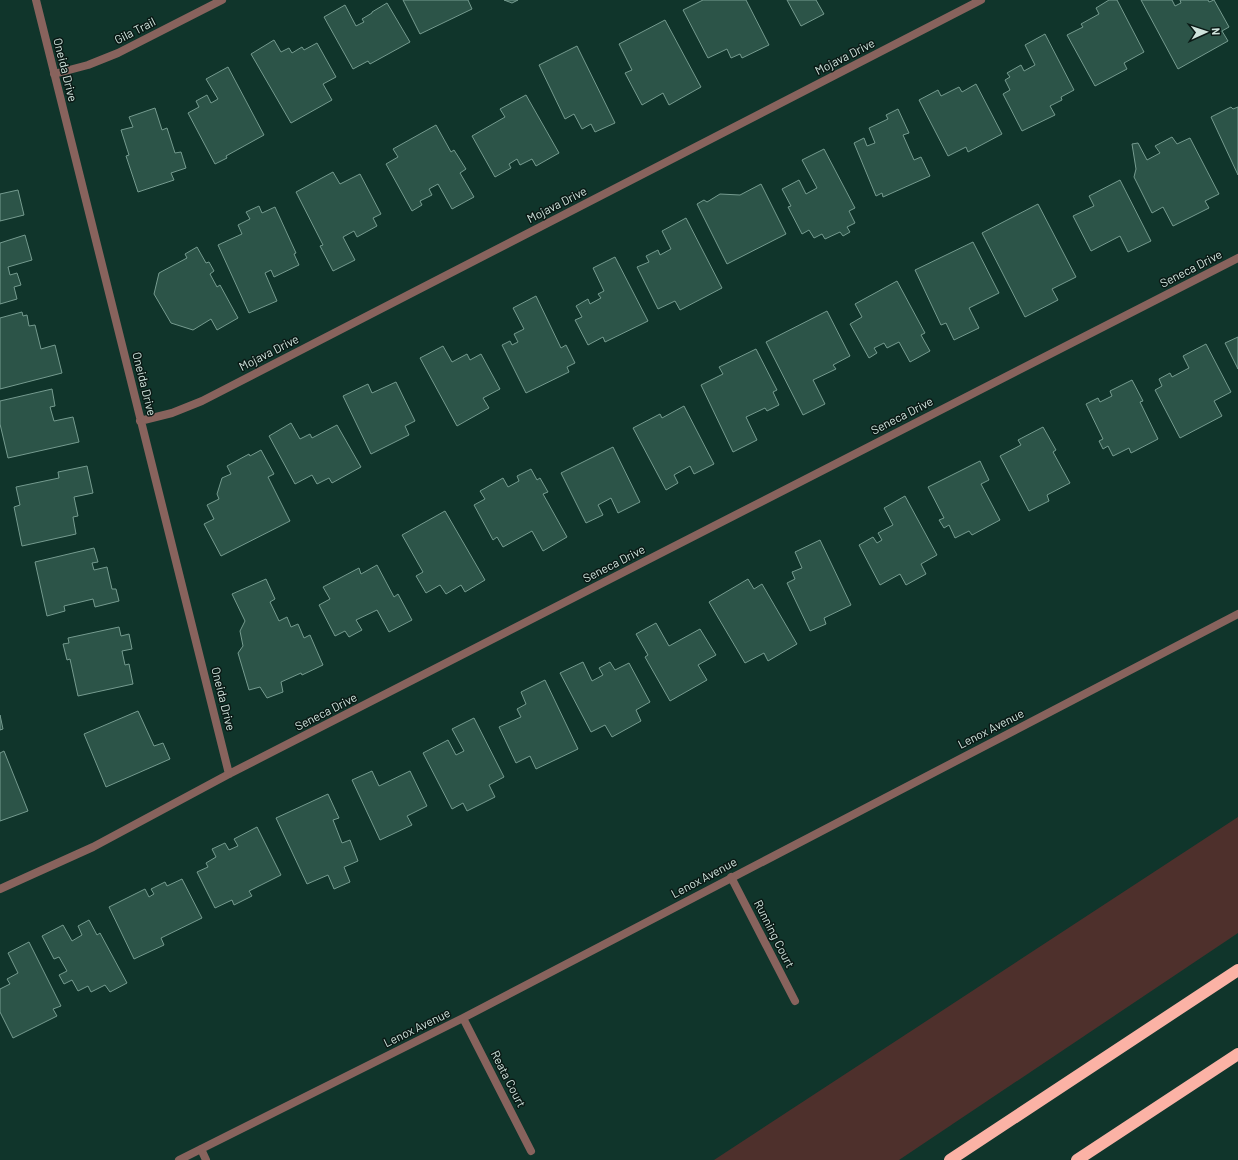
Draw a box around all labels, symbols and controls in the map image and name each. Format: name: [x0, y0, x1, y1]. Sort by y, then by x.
north arrow: [1186, 12, 1226, 52]
street label: Gila Trail: [112, 14, 157, 46]
text: N: [1210, 27, 1223, 35]
street label: Mojava Drive: [812, 35, 877, 77]
street label: Oneida Drive: [51, 36, 81, 103]
street label: Mojava Drive: [524, 183, 589, 225]
street label: Seneca Drive: [1157, 247, 1224, 290]
street label: Mojava Drive: [236, 331, 301, 373]
street label: Oneida Drive: [130, 350, 160, 417]
street label: Seneca Drive: [868, 394, 935, 437]
street label: Seneca Drive: [580, 542, 647, 585]
street label: Oneida Drive: [209, 665, 239, 732]
street label: Seneca Drive: [292, 690, 359, 733]
street label: Lenox Avenue: [955, 705, 1026, 751]
street label: Lenox Avenue: [668, 854, 739, 900]
street label: Running Court: [752, 897, 798, 970]
street label: Lenox Avenue: [381, 1005, 452, 1049]
street label: Reata Court: [489, 1048, 529, 1109]

